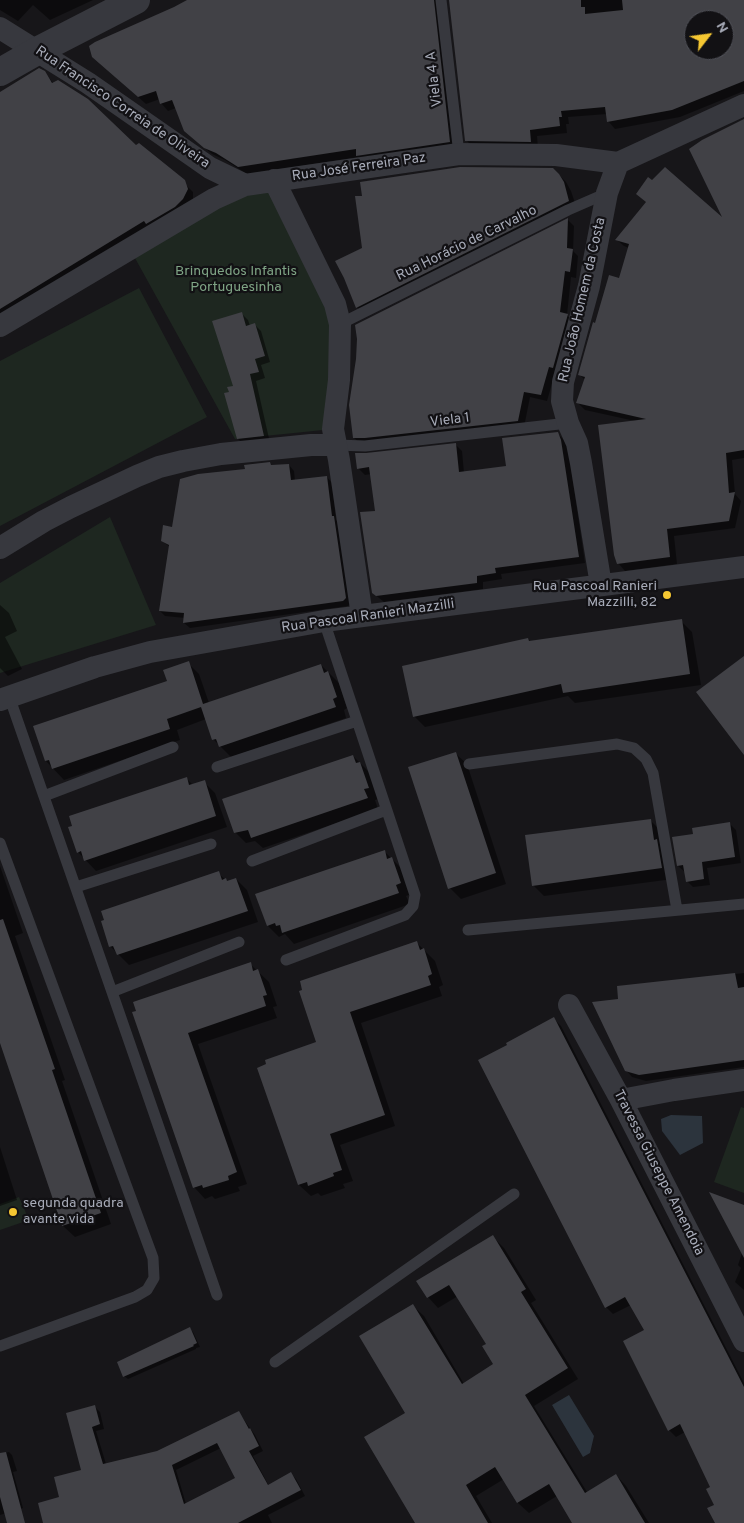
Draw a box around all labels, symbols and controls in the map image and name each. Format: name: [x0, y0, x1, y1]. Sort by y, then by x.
north arrow: [684, 10, 734, 60]
text: N: [712, 19, 731, 36]
street label: Rua Francisco Correia de Oliveira: [32, 43, 212, 173]
street label: Viela 4 A: [423, 50, 447, 108]
street label: Rua José Ferreira Paz: [291, 150, 427, 186]
street label: Rua Horácio de Carvalho: [394, 203, 540, 285]
street label: Rua João Homem da Costa: [556, 216, 610, 384]
park label: Brinquedos Infantis Portuguesinha: [175, 264, 297, 296]
street label: Viela 1: [429, 410, 471, 432]
place label: Rua Pascoal Ranieri Mazzilli, 82: [533, 579, 657, 612]
marker: Rua Pascoal Ranieri Mazzilli, 82: [661, 589, 673, 601]
street label: Rua Pascoal Ranieri Mazzilli: [281, 597, 455, 637]
street label: Travessa Giuseppe Amendoia: [609, 1087, 707, 1259]
place label: segunda quadra avante vida: [23, 1196, 124, 1228]
marker: segunda quadra avante vida: [7, 1206, 19, 1218]

